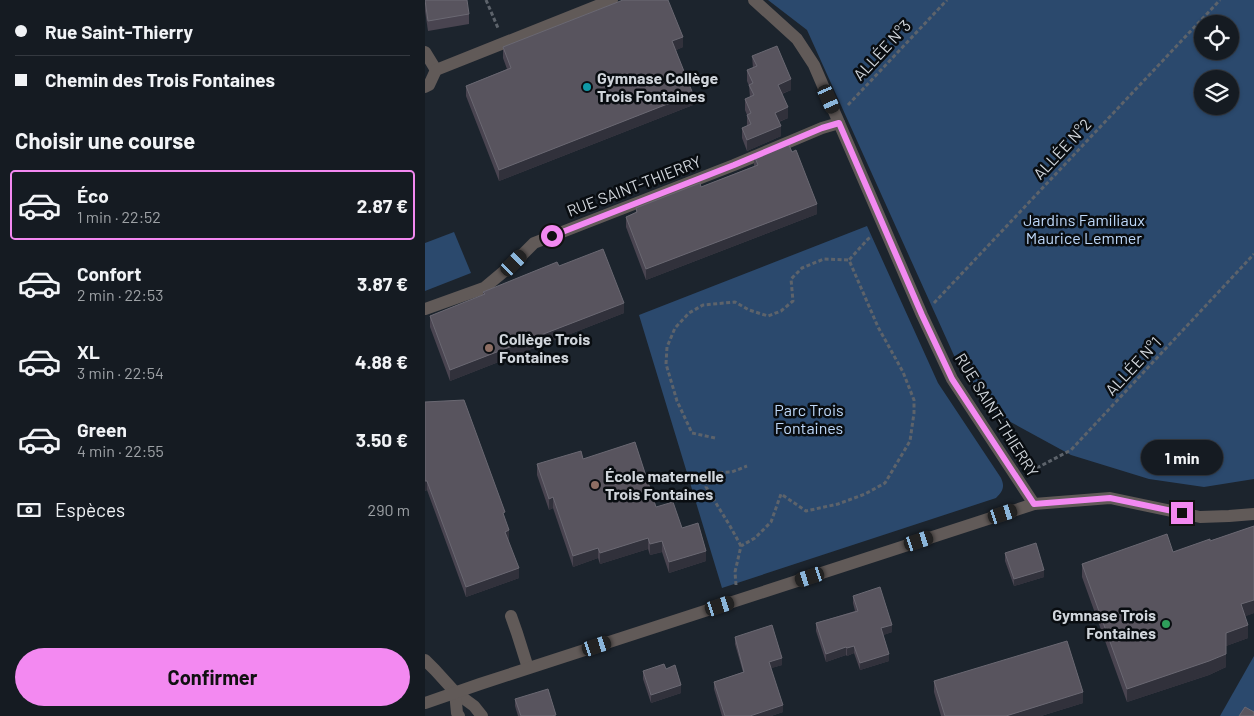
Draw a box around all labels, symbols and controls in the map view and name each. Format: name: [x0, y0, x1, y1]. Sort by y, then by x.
map controls: [1194, 15, 1239, 115]
button: locate: [1194, 15, 1239, 60]
street label: ALLÉE N°3: [849, 16, 914, 84]
text: Rue Saint-Thierry: [45, 20, 193, 43]
text: Chemin des Trois Fontaines: [45, 68, 275, 91]
place label: Gymnase Collège Trois Fontaines: [597, 68, 718, 105]
button: layers: [1194, 70, 1239, 115]
marker: Gymnase Collège Trois Fontaines: [581, 81, 593, 93]
car: [816, 82, 841, 116]
street label: ALLÉE N°2: [1029, 114, 1094, 183]
text: Choisir une course: [15, 127, 195, 153]
street label: RUE SAINT-THIERRY: [564, 151, 704, 220]
icon: car: [17, 183, 62, 228]
text: Éco: [77, 184, 109, 207]
text: 2.87 €: [357, 194, 408, 217]
text: 1 min · 22:52: [77, 207, 161, 226]
park label: Jardins Familiaux Maurice Lemmer: [1023, 210, 1145, 247]
route start: [541, 225, 563, 247]
car: [498, 247, 529, 279]
icon: car: [17, 261, 62, 306]
text: Confort: [77, 262, 141, 285]
text: 3.87 €: [357, 272, 408, 295]
text: 2 min · 22:53: [77, 285, 164, 304]
place label: Collège Trois Fontaines: [499, 329, 590, 366]
street label: ALLÉE N°1: [1101, 332, 1164, 399]
icon: car: [17, 339, 62, 384]
text: XL: [77, 340, 100, 363]
marker: Collège Trois Fontaines: [483, 342, 495, 354]
street label: RUE SAINT-THIERRY: [952, 349, 1043, 480]
text: 4.88 €: [355, 350, 408, 373]
text: 3 min · 22:54: [77, 363, 164, 382]
park label: Parc Trois Fontaines: [774, 400, 844, 437]
icon: car: [17, 417, 62, 462]
text: Green: [77, 418, 127, 441]
text: 3.50 €: [356, 428, 408, 451]
callout: 1 min: [1141, 440, 1223, 476]
text: 4 min · 22:55: [77, 441, 164, 460]
text: 1 min: [1164, 448, 1200, 467]
place label: École maternelle Trois Fontaines: [605, 466, 724, 503]
marker: École maternelle Trois Fontaines: [589, 479, 601, 491]
icon: cash: [15, 496, 43, 524]
text: Espèces: [55, 498, 125, 521]
text: 290 m: [368, 500, 410, 519]
car: [986, 502, 1019, 526]
route end: [1171, 502, 1193, 524]
car: [902, 529, 935, 553]
car: [793, 565, 826, 589]
car: [703, 594, 736, 618]
place label: Gymnase Trois Fontaines: [1052, 605, 1156, 642]
marker: Gymnase Trois Fontaines: [1160, 618, 1172, 630]
car: [580, 634, 613, 658]
button: Confirmer: [15, 648, 410, 706]

